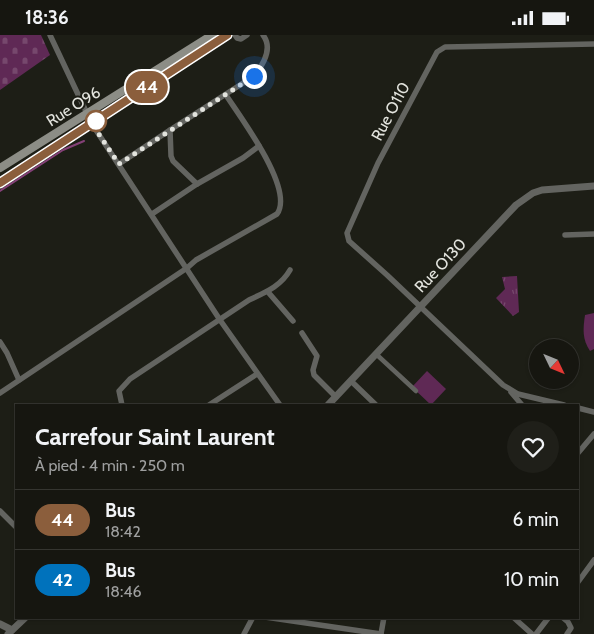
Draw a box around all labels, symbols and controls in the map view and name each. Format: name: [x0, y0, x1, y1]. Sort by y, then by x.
text: 18:36: [25, 6, 69, 29]
your location: [242, 64, 267, 89]
line badge: 44: [124, 71, 170, 103]
text: 44: [136, 76, 158, 98]
street label: Rue O110: [367, 79, 414, 144]
street label: Rue O96: [43, 82, 104, 130]
unlabelled marker: [85, 110, 107, 132]
street label: Rue O130: [411, 234, 470, 296]
north arrow: [529, 339, 579, 389]
map controls: [529, 339, 579, 389]
button: heart: [507, 421, 559, 473]
text: Carrefour Saint Laurent: [35, 422, 275, 451]
text: À pied · 4 min · 250 m: [35, 456, 185, 475]
text: Bus: [105, 499, 135, 522]
text: 6 min: [513, 508, 559, 531]
text: 44: [51, 509, 74, 531]
text: 18:42: [105, 522, 141, 541]
text: Bus: [105, 559, 135, 582]
text: 10 min: [504, 568, 559, 591]
text: 42: [52, 569, 73, 591]
text: 18:46: [105, 582, 142, 601]

